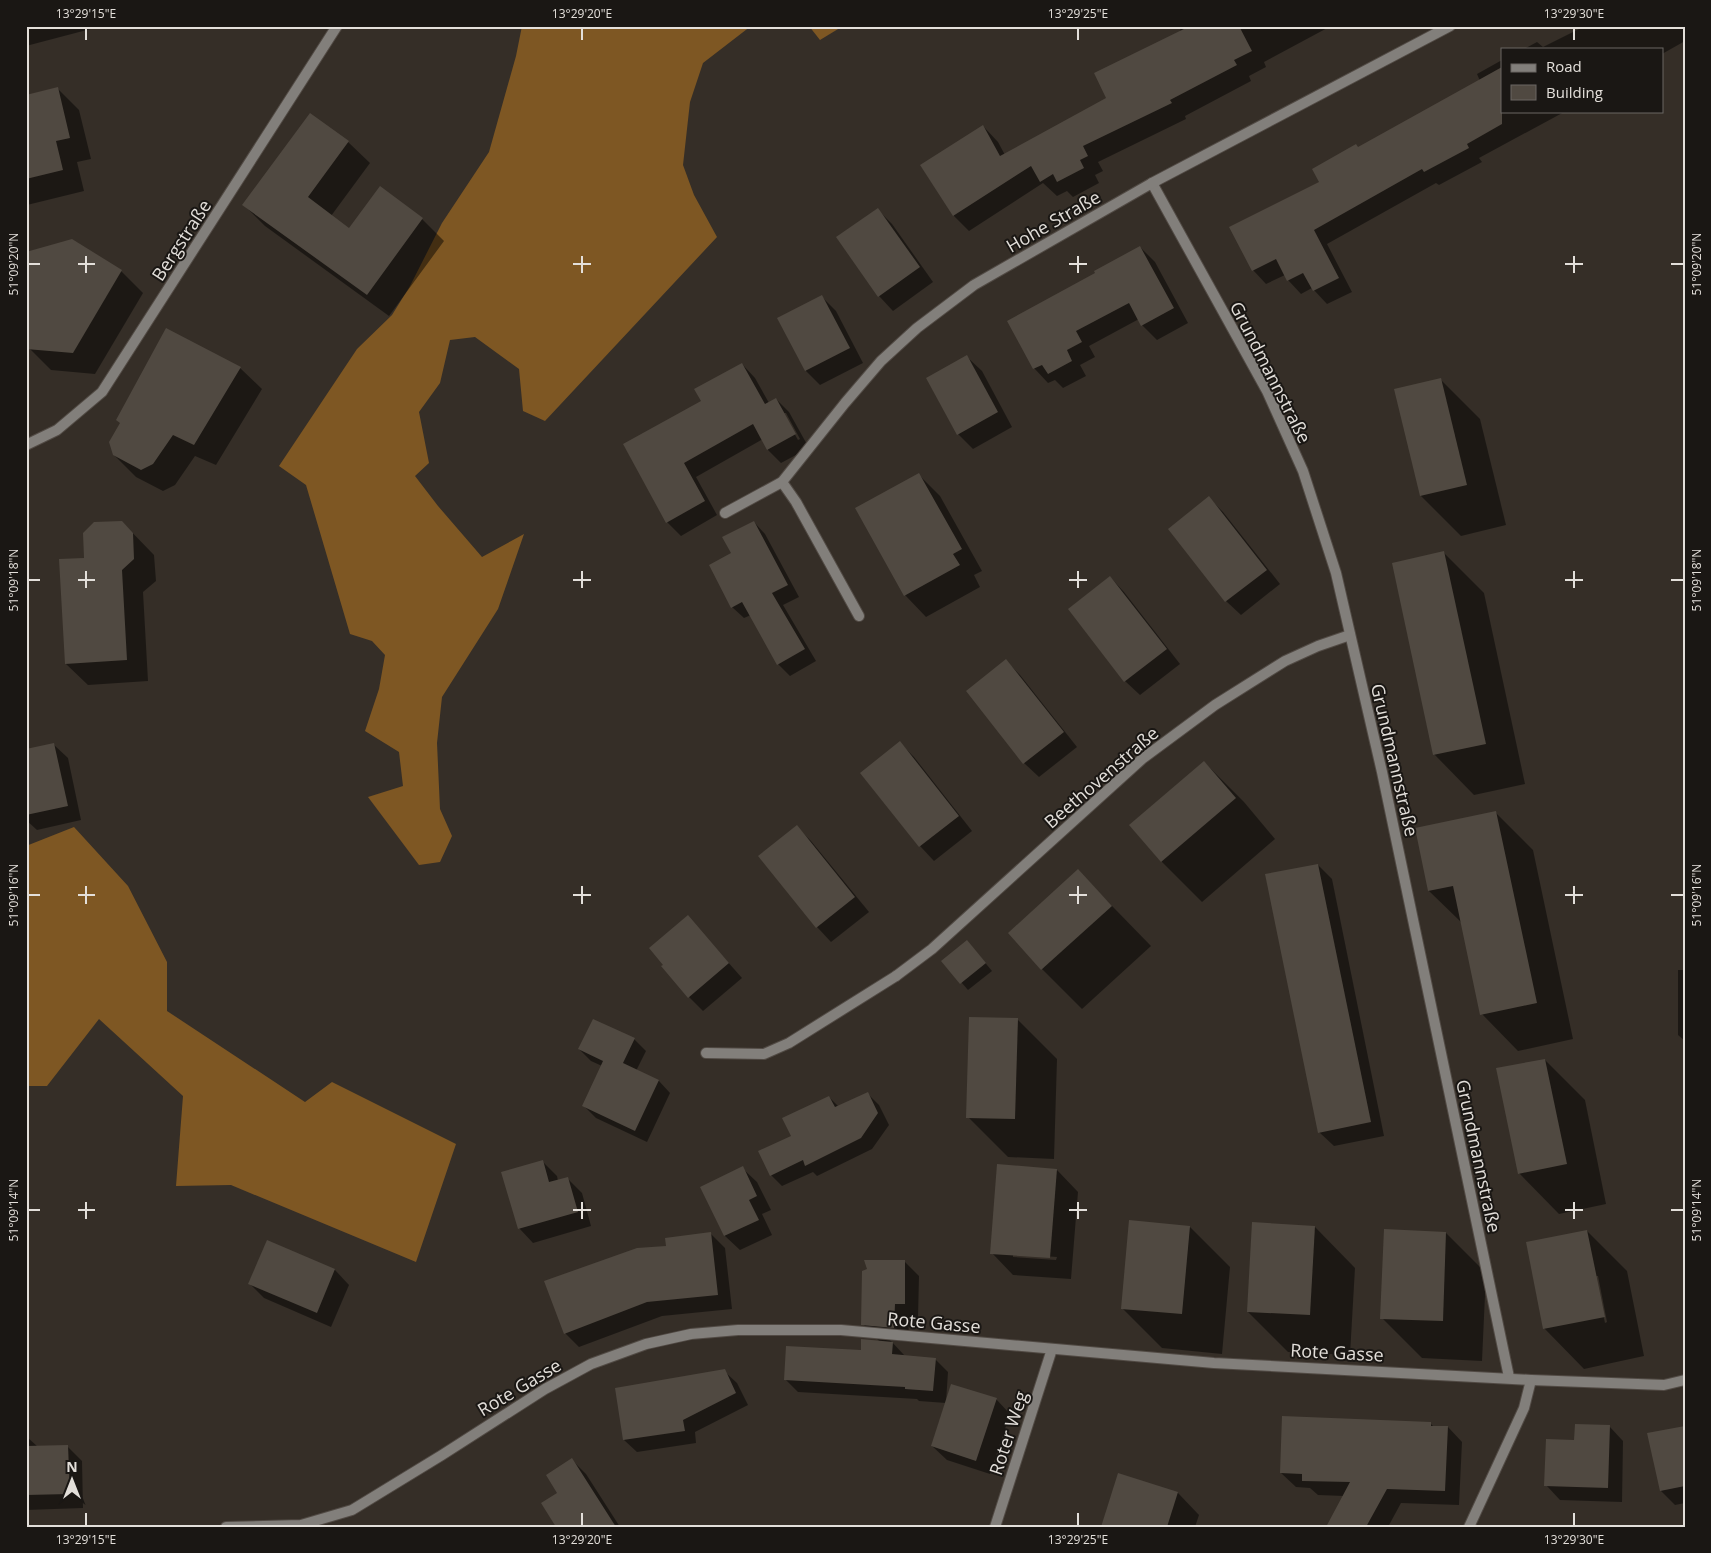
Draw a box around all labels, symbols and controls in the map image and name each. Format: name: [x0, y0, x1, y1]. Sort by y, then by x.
text: 13°29'15"E: [56, 5, 116, 22]
text: 13°29'20"E: [552, 5, 612, 22]
text: 13°29'25"E: [1048, 5, 1108, 22]
text: 13°29'30"E: [1544, 5, 1604, 22]
legend: [1501, 48, 1664, 112]
text: Road: [1546, 56, 1582, 76]
text: Building: [1546, 82, 1603, 102]
street label: Hohe Straße: [1002, 184, 1104, 258]
street label: Bergstraße: [146, 195, 216, 285]
text: 51°09'20"N: [5, 233, 22, 295]
text: 51°09'20"N: [1688, 233, 1705, 295]
street label: Grundmannstraße: [1225, 297, 1317, 447]
text: 51°09'18"N: [5, 549, 22, 611]
text: 51°09'18"N: [1688, 549, 1705, 611]
street label: Grundmannstraße: [1366, 681, 1424, 839]
street label: Beethovenstraße: [1039, 721, 1163, 833]
text: 51°09'16"N: [5, 864, 22, 926]
text: 51°09'16"N: [1688, 864, 1705, 926]
street label: Grundmannstraße: [1451, 1077, 1507, 1235]
text: 51°09'14"N: [5, 1179, 22, 1241]
text: 51°09'14"N: [1688, 1179, 1705, 1241]
street label: Rote Gasse: [886, 1306, 982, 1338]
street label: Rote Gasse: [1290, 1338, 1384, 1366]
street label: Rote Gasse: [473, 1353, 565, 1421]
street label: Roter Weg: [983, 1388, 1033, 1478]
north arrow: [48, 1456, 98, 1506]
text: N: [66, 1457, 78, 1476]
text: 13°29'15"E: [56, 1531, 116, 1548]
text: 13°29'20"E: [552, 1531, 612, 1548]
text: 13°29'25"E: [1048, 1531, 1108, 1548]
text: 13°29'30"E: [1544, 1531, 1604, 1548]

